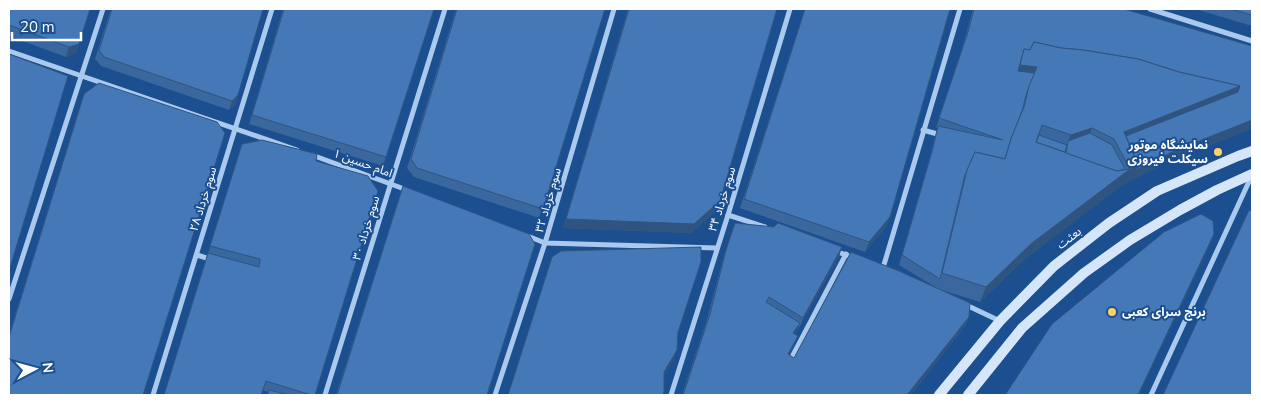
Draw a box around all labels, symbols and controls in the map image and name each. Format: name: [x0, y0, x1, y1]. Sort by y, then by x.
scale bar: [12, 10, 81, 42]
text: 20 m: [20, 17, 55, 37]
place label: نمایشگاه موتور سیکلت فیروزی: [1127, 137, 1208, 167]
street label: امام حسین ۱: [331, 145, 395, 182]
marker: نمایشگاه موتور سیکلت فیروزی: [1212, 146, 1224, 158]
street label: سوم خرداد ۲۸: [186, 165, 221, 233]
street label: سوم خرداد ۳۴: [705, 165, 740, 233]
street label: سوم خرداد ۳۲: [531, 166, 566, 234]
street label: سوم خرداد ۳۰: [349, 194, 384, 262]
street label: بعثت: [1053, 223, 1085, 253]
place label: برنج سرای کعبی: [1122, 304, 1206, 321]
marker: برنج سرای کعبی: [1106, 306, 1118, 318]
north arrow: [10, 344, 60, 394]
text: N: [37, 361, 57, 374]

